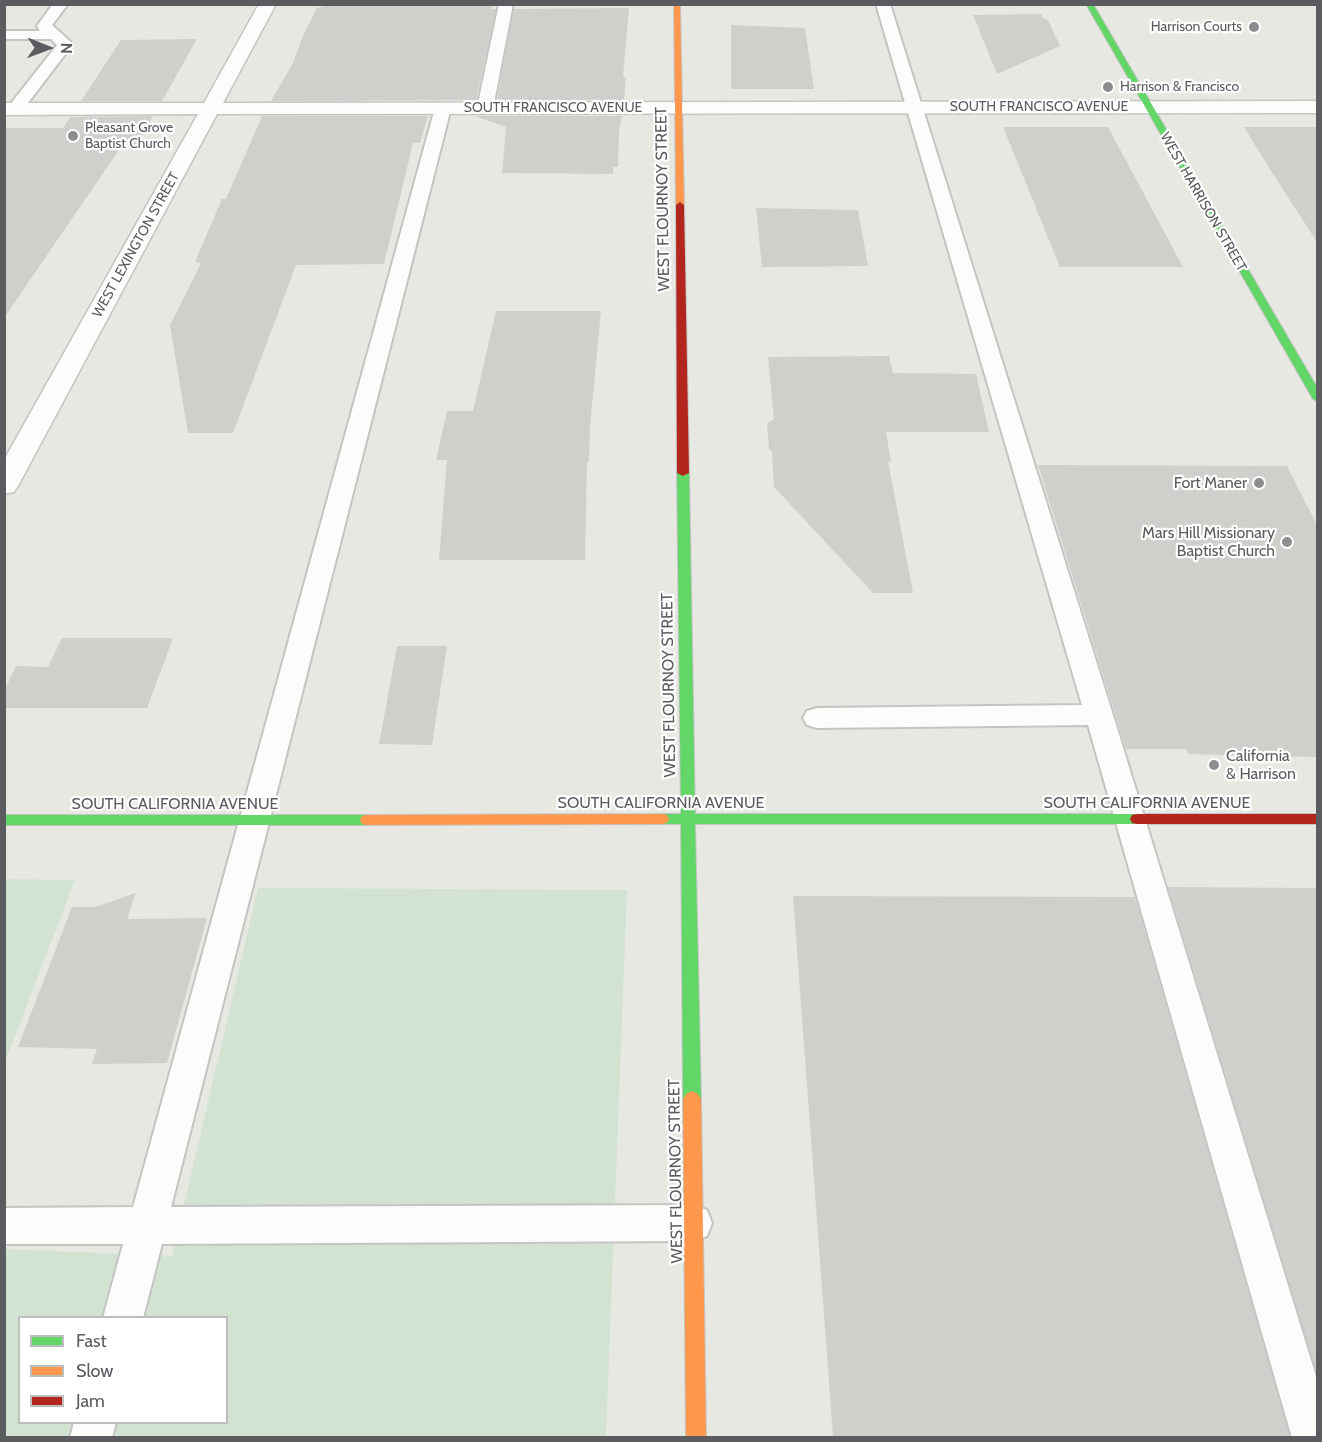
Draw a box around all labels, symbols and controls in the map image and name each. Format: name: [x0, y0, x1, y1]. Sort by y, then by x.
north arrow: [18, 18, 78, 78]
place label: Harrison Courts: [1151, 19, 1242, 35]
marker: Harrison Courts: [1247, 20, 1261, 34]
text: N: [57, 43, 76, 54]
place label: Harrison & Francisco: [1120, 79, 1239, 95]
marker: Harrison & Francisco: [1101, 80, 1115, 94]
street label: SOUTH FRANCISCO AVENUE: [950, 99, 1128, 115]
street label: SOUTH FRANCISCO AVENUE: [464, 100, 642, 116]
street label: WEST FLOURNOY STREET: [652, 107, 674, 291]
place label: Pleasant Grove Baptist Church: [85, 120, 173, 152]
marker: Pleasant Grove Baptist Church: [66, 129, 80, 143]
street label: WEST HARRISON STREET: [1156, 129, 1250, 275]
street label: WEST LEXINGTON STREET: [89, 169, 183, 321]
place label: Fort Maner: [1174, 473, 1247, 493]
marker: Fort Maner: [1252, 476, 1266, 490]
place label: Mars Hill Missionary Baptist Church: [1142, 523, 1275, 561]
marker: Mars Hill Missionary Baptist Church: [1280, 535, 1294, 549]
street label: WEST FLOURNOY STREET: [658, 593, 680, 777]
place label: California & Harrison: [1226, 746, 1296, 784]
marker: California & Harrison: [1207, 758, 1221, 772]
street label: SOUTH CALIFORNIA AVENUE: [558, 793, 764, 813]
street label: SOUTH CALIFORNIA AVENUE: [1044, 793, 1250, 813]
street label: SOUTH CALIFORNIA AVENUE: [72, 794, 278, 814]
street label: WEST FLOURNOY STREET: [665, 1079, 687, 1263]
legend: [18, 1316, 228, 1424]
text: Fast: [76, 1330, 107, 1352]
text: Slow: [76, 1360, 113, 1382]
text: Jam: [76, 1390, 105, 1412]

